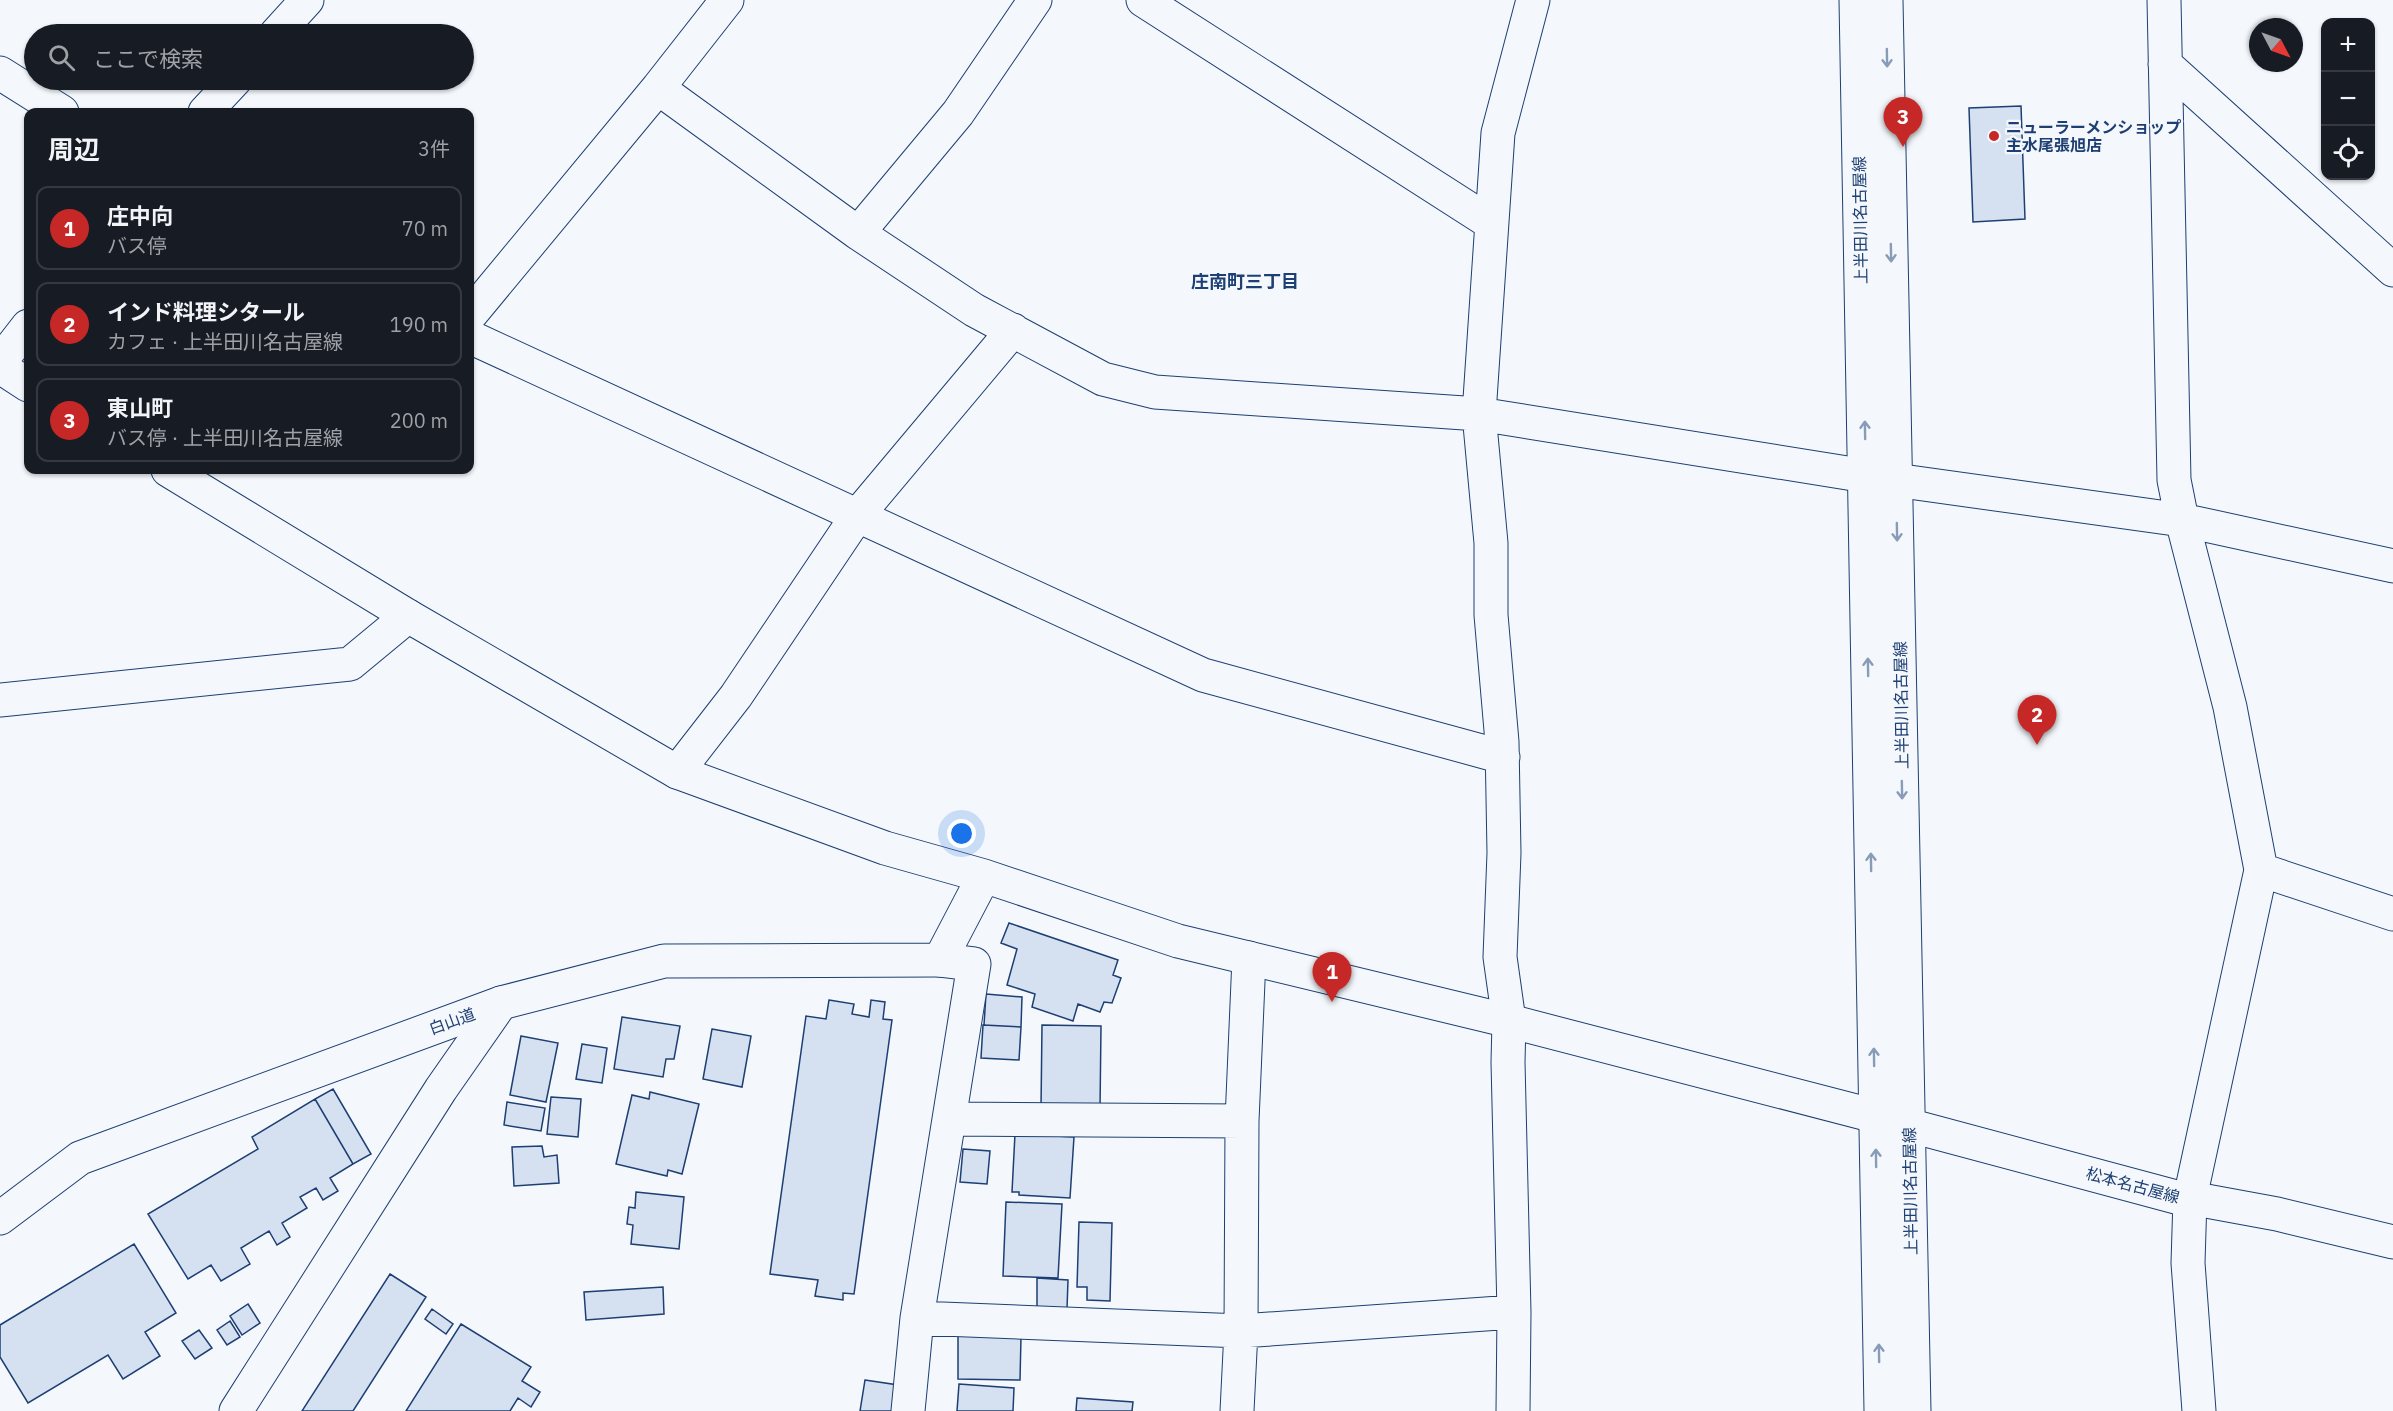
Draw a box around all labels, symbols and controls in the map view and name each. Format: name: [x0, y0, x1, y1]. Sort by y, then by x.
north arrow: [2249, 18, 2303, 72]
map controls: [2321, 18, 2375, 180]
button: +: [2321, 18, 2375, 72]
search box: [24, 24, 474, 90]
icon: search: [45, 41, 78, 74]
text: ここで検索: [93, 44, 203, 73]
one-way arrow: [1881, 48, 1893, 68]
button: −: [2321, 72, 2375, 126]
pin: 3: [1884, 98, 1922, 147]
place label: ニューラーメンショップ 主水尾張旭店: [2006, 117, 2181, 155]
button: locate: [2321, 126, 2375, 180]
marker: ニューラーメンショップ 主水尾張旭店: [1987, 129, 2001, 143]
text: 周辺: [48, 132, 100, 166]
text: 3件: [418, 135, 450, 162]
street label: 上半田川名古屋線: [1849, 156, 1871, 284]
text: 庄中向: [107, 201, 173, 230]
text: 1: [64, 215, 76, 242]
text: 70 m: [402, 215, 448, 242]
text: バス停: [107, 232, 167, 259]
one-way arrow: [1885, 243, 1897, 263]
district label: 庄南町三丁目: [1191, 270, 1299, 293]
text: インド料理シタール: [107, 297, 305, 326]
text: 2: [64, 311, 76, 338]
text: 190 m: [390, 311, 448, 338]
text: カフェ · 上半田川名古屋線: [107, 328, 343, 355]
text: 東山町: [107, 393, 173, 422]
text: 3: [64, 407, 76, 434]
text: 200 m: [390, 407, 448, 434]
one-way arrow: [1859, 421, 1871, 441]
text: バス停 · 上半田川名古屋線: [107, 424, 343, 451]
one-way arrow: [1891, 522, 1903, 542]
street label: 上半田川名古屋線: [1890, 641, 1912, 769]
one-way arrow: [1863, 658, 1874, 678]
pin: 2: [2018, 696, 2056, 745]
one-way arrow: [1897, 780, 1908, 800]
your location: [947, 819, 976, 848]
one-way arrow: [1865, 853, 1877, 873]
pin: 1: [1312, 952, 1352, 1002]
street label: 白山道: [426, 1003, 478, 1039]
one-way arrow: [1868, 1048, 1880, 1068]
street label: 上半田川名古屋線: [1899, 1127, 1921, 1255]
one-way arrow: [1870, 1148, 1882, 1168]
street label: 松本名古屋線: [2084, 1163, 2182, 1207]
one-way arrow: [1874, 1343, 1885, 1363]

